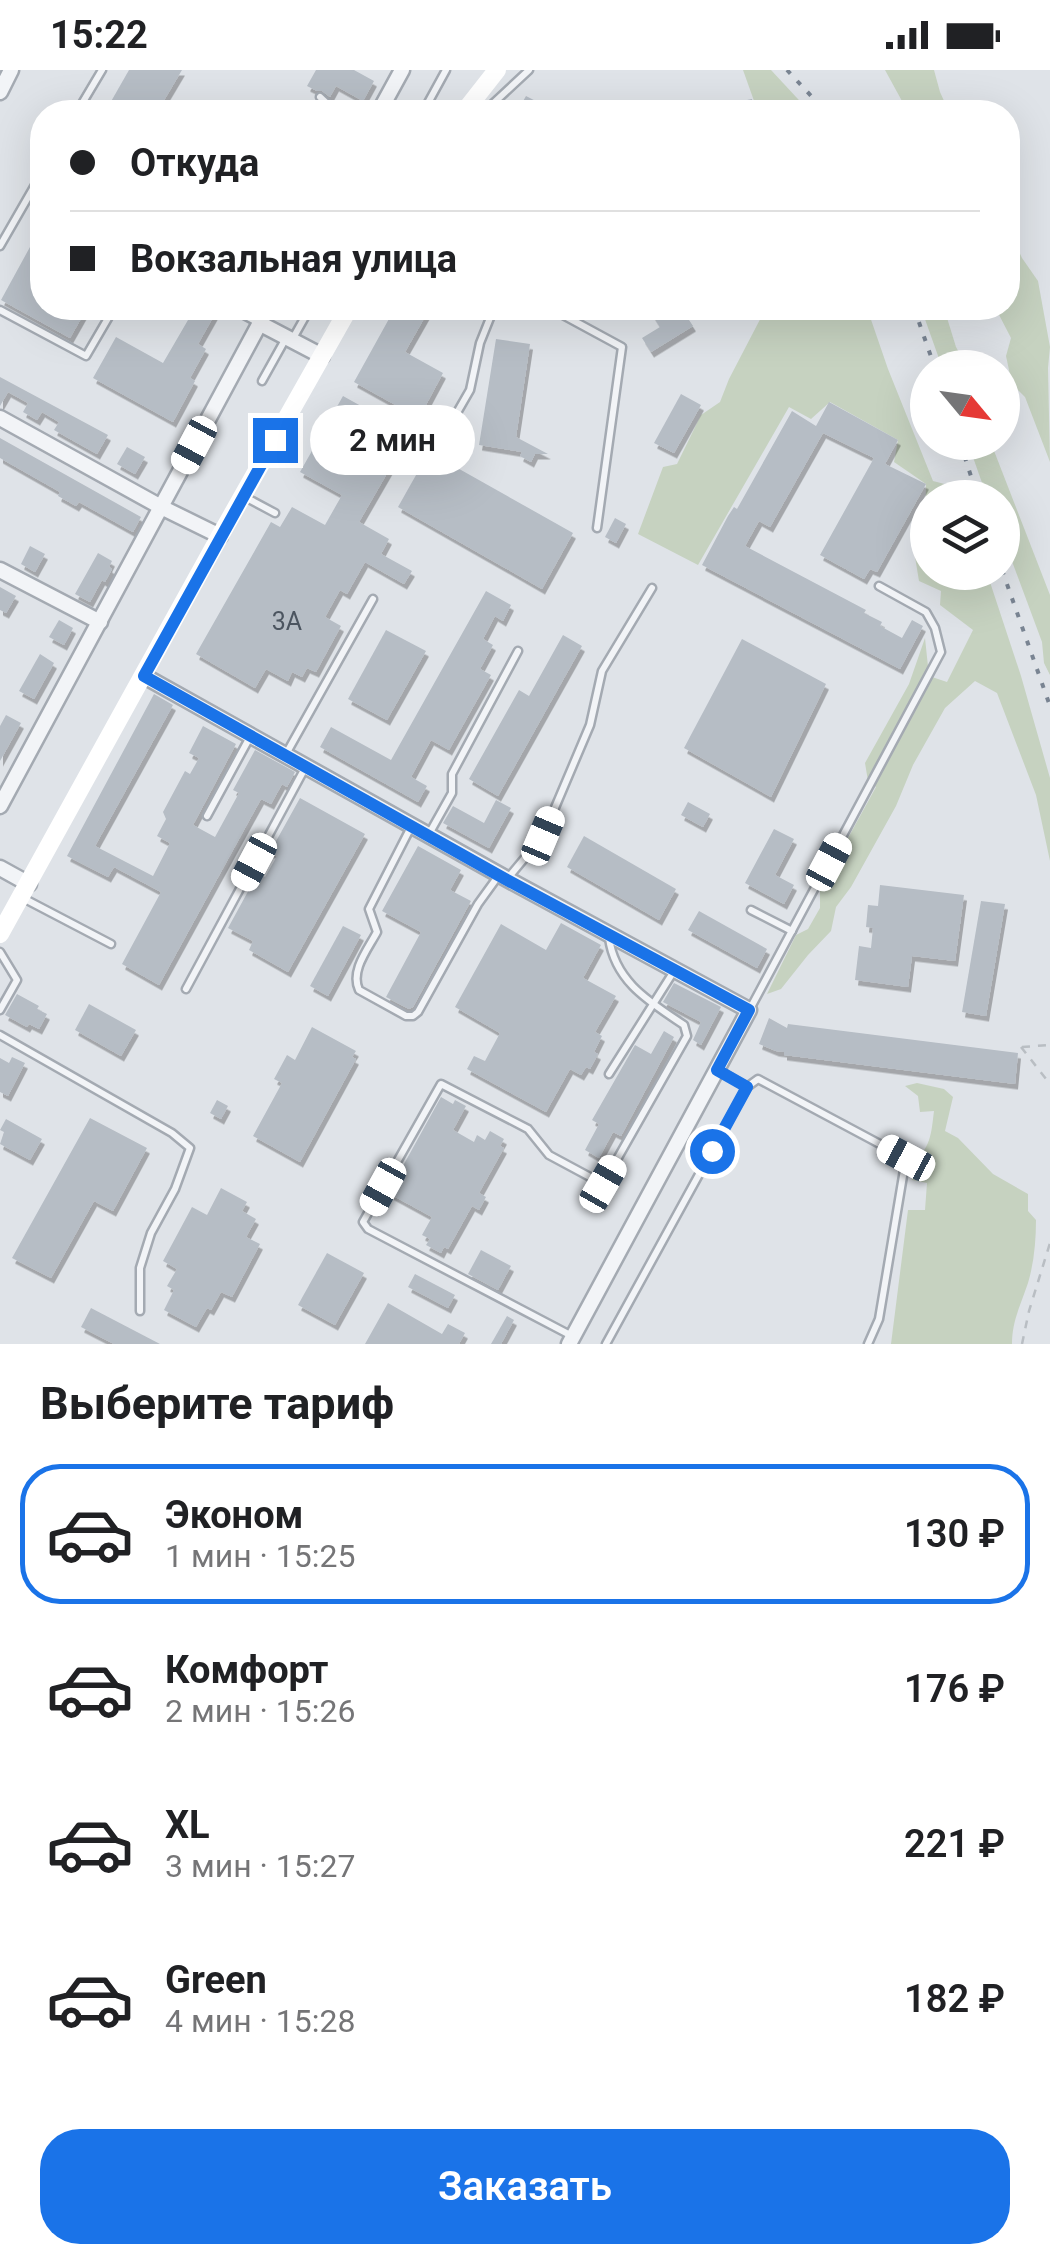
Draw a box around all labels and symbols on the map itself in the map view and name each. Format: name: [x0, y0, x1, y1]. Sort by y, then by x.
north arrow: [910, 350, 1020, 460]
callout: 2 мин: [310, 405, 475, 475]
car: [167, 411, 221, 479]
route end: [253, 418, 298, 463]
house number: 3А: [272, 607, 302, 636]
car: [517, 803, 569, 869]
car: [227, 828, 281, 896]
car: [802, 828, 856, 896]
route start: [690, 1129, 735, 1174]
car: [872, 1131, 940, 1185]
car: [575, 1151, 631, 1217]
car: [355, 1153, 411, 1221]

